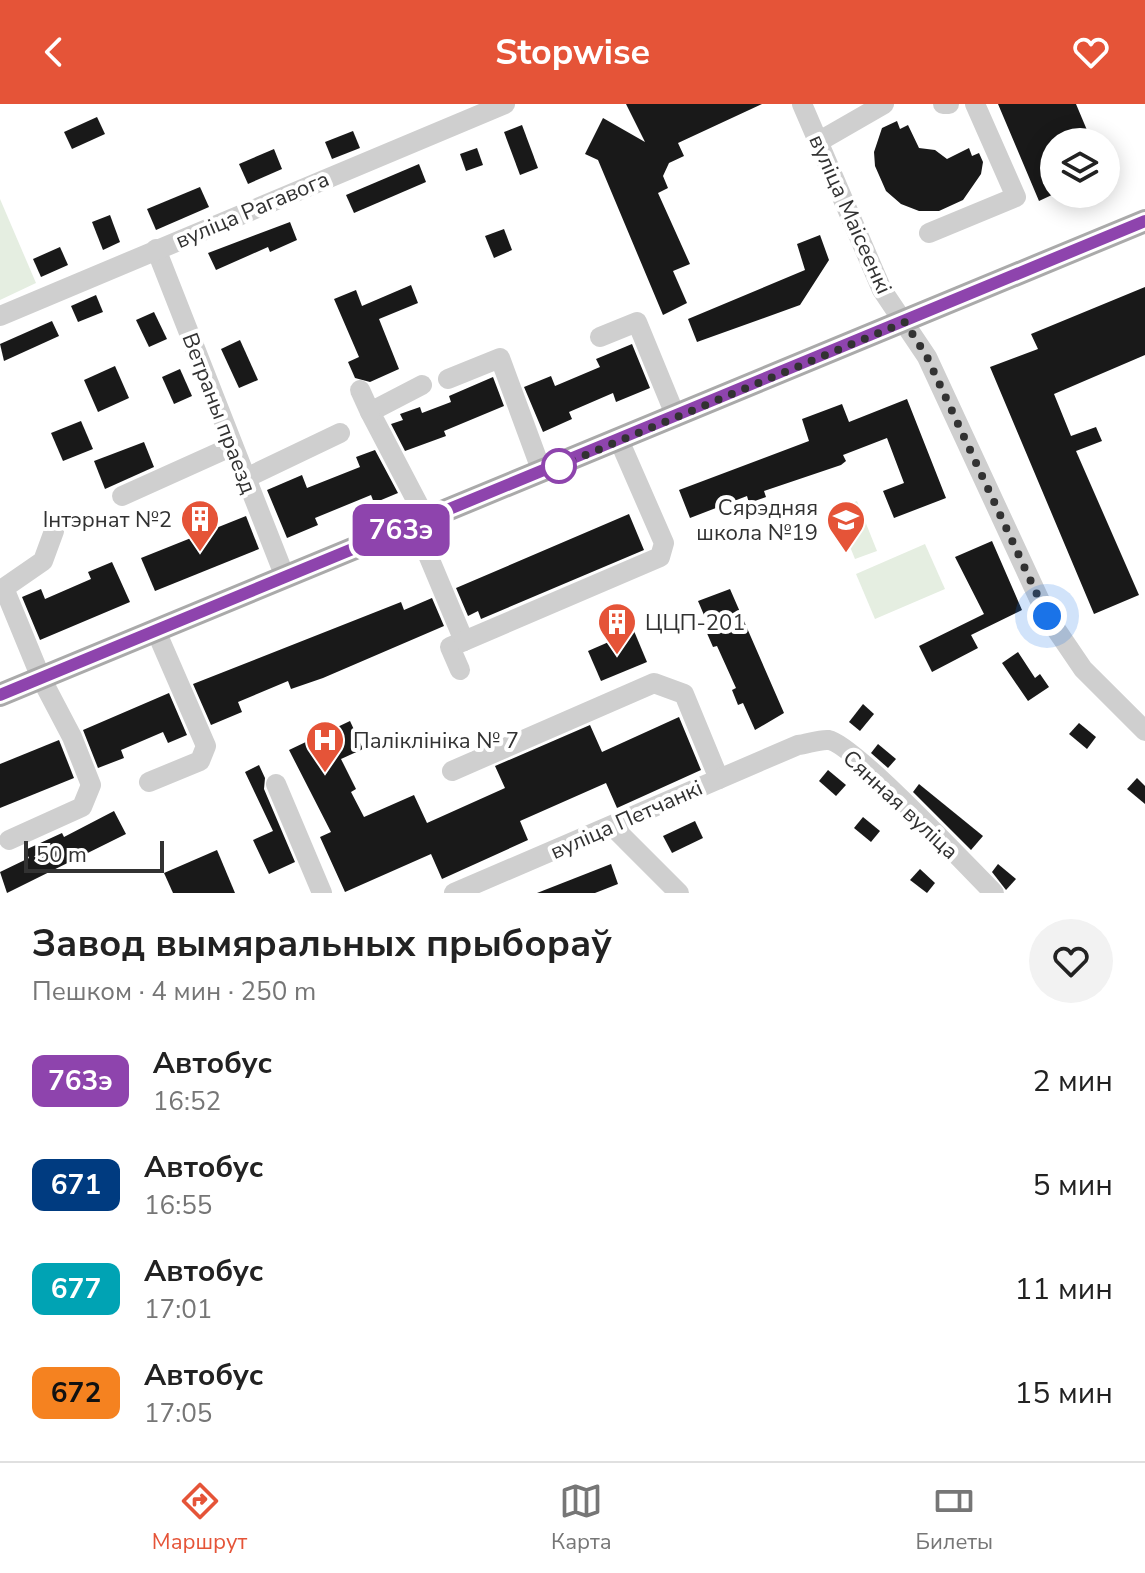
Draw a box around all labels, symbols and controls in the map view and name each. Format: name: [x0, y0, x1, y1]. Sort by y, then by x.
text: Stopwise: [495, 28, 650, 77]
icon: back: [32, 30, 76, 74]
icon: heart: [1069, 30, 1113, 74]
map controls: [1040, 128, 1120, 208]
button: layers: [1040, 128, 1120, 208]
street label: вуліца Маісеенкі: [801, 130, 899, 299]
street label: вуліца Рагавога: [171, 164, 334, 256]
street label: Ветраны праезд: [175, 329, 264, 498]
unlabelled marker: [542, 449, 576, 483]
place label: Сярэдняя школа №19: [696, 493, 818, 548]
building icon: Інтэрнат №2: [179, 498, 221, 553]
school or university icon: Сярэдняя школа №19: [825, 499, 867, 554]
line badge: 763э: [345, 504, 457, 556]
place label: Інтэрнат №2: [43, 505, 172, 535]
text: 763э: [369, 511, 433, 549]
your location: [1027, 596, 1067, 636]
building icon: ЦЦП-201: [596, 601, 638, 656]
place label: ЦЦП-201: [645, 608, 745, 638]
hospital icon: Паліклініка № 7: [304, 719, 346, 774]
place label: Паліклініка № 7: [353, 726, 519, 756]
street label: Сянная вуліца: [836, 743, 965, 866]
street label: вуліца Петчанкі: [546, 773, 707, 867]
scale bar: [24, 837, 164, 873]
text: 50 m: [36, 840, 87, 870]
text: Завод вымяральных прыбораў: [32, 918, 612, 969]
button: heart: [1029, 919, 1113, 1003]
text: Пешком · 4 мин · 250 m: [32, 974, 316, 1009]
text: Автобус: [153, 1043, 272, 1084]
text: 2 мин: [1032, 1061, 1113, 1102]
text: 763э: [48, 1062, 113, 1100]
text: 16:52: [153, 1084, 221, 1119]
text: Автобус: [144, 1147, 263, 1188]
text: 5 мин: [1032, 1165, 1113, 1206]
text: 671: [51, 1166, 101, 1204]
text: 16:55: [144, 1188, 212, 1223]
text: Автобус: [144, 1251, 263, 1292]
text: 11 мин: [1014, 1269, 1113, 1310]
text: 677: [51, 1270, 101, 1308]
text: 17:01: [144, 1292, 212, 1327]
text: Автобус: [144, 1355, 263, 1396]
text: 15 мин: [1014, 1373, 1113, 1414]
text: 672: [51, 1374, 101, 1412]
text: 17:05: [144, 1396, 212, 1431]
tab: Маршрут: [152, 1479, 247, 1557]
tab: Карта: [551, 1479, 612, 1557]
tab: Билеты: [915, 1479, 993, 1557]

